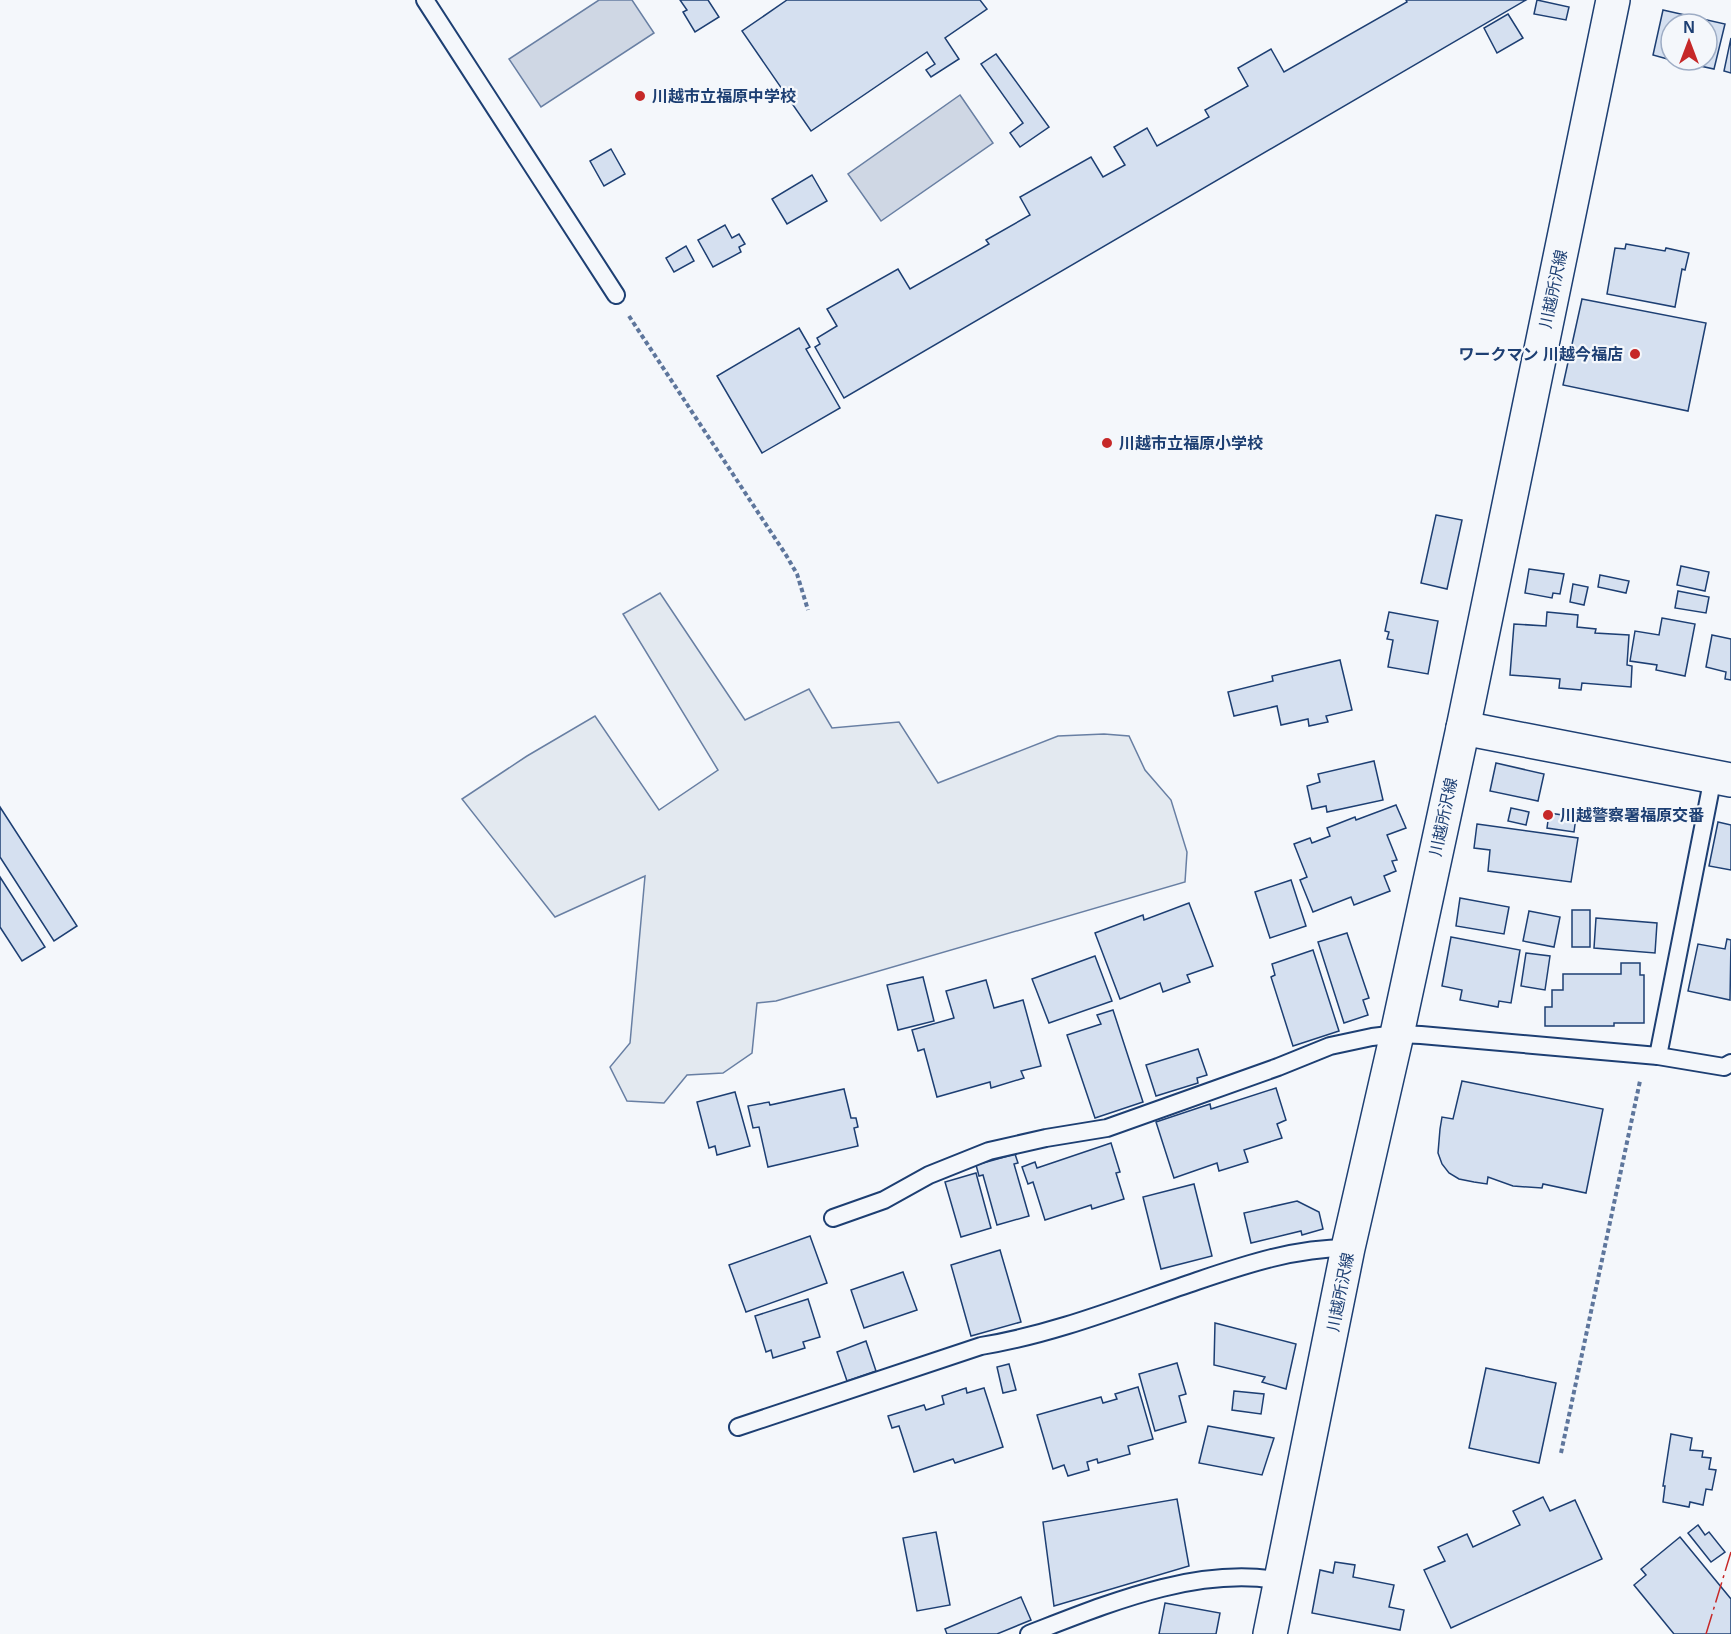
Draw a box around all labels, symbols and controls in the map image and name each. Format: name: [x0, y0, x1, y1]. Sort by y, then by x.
north arrow: [1659, 12, 1719, 72]
text: N: [1683, 19, 1695, 36]
place label: 川越市立福原中学校: [652, 87, 796, 105]
marker: 川越市立福原中学校: [633, 89, 647, 103]
street label: 川越所沢線: [1537, 248, 1570, 330]
place label: ワークマン 川越今福店: [1459, 345, 1623, 363]
marker: ワークマン 川越今福店: [1628, 347, 1642, 361]
place label: 川越市立福原小学校: [1119, 434, 1263, 452]
marker: 川越市立福原小学校: [1100, 436, 1114, 450]
street label: 川越所沢線: [1427, 776, 1460, 858]
place label: 川越警察署福原交番: [1560, 806, 1704, 824]
marker: 川越警察署福原交番: [1541, 808, 1555, 822]
street label: 川越所沢線: [1325, 1251, 1356, 1333]

